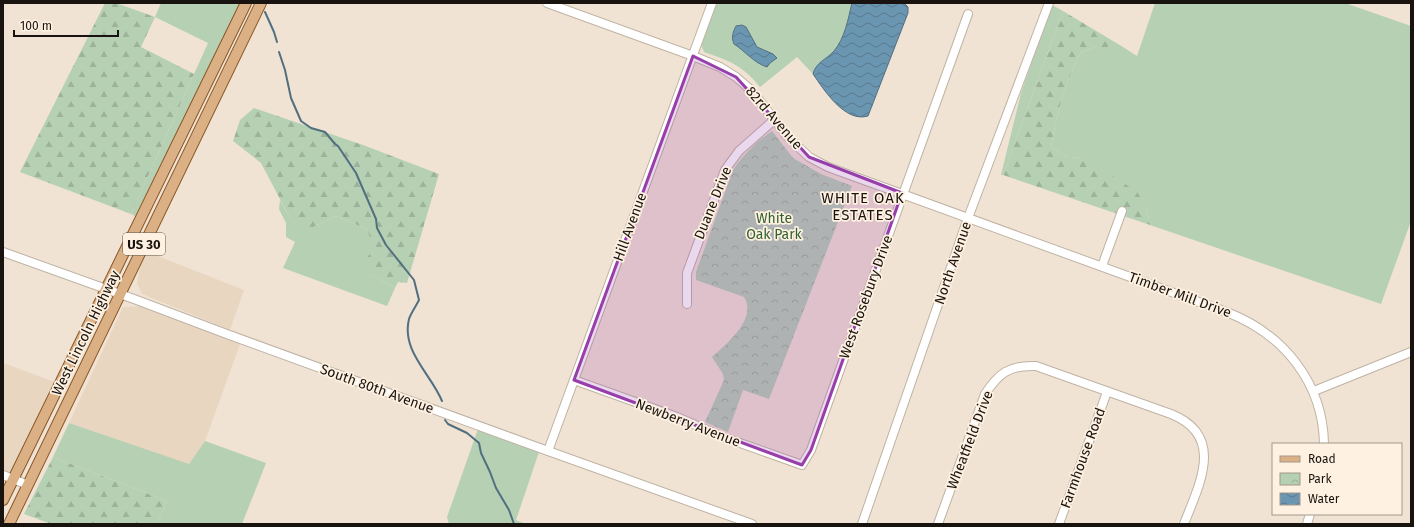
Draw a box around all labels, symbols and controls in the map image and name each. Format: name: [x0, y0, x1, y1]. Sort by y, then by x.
scale bar: [14, 12, 118, 38]
text: 100 m: [20, 19, 52, 33]
street label: 82rd Avenue: [742, 83, 806, 153]
street label: Duane Drive: [691, 164, 735, 242]
district label: WHITE OAK ESTATES: [821, 189, 905, 224]
street label: Hill Avenue: [610, 190, 650, 264]
park label: White Oak Park: [746, 210, 803, 243]
street label: North Avenue: [931, 219, 975, 307]
road number: US 30: [123, 233, 165, 255]
street label: West Rosebury Drive: [836, 233, 896, 361]
street label: West Lincoln Highway: [48, 268, 124, 398]
street label: Timber Mill Drive: [1126, 269, 1234, 321]
street label: South 80th Avenue: [318, 361, 436, 417]
street label: Wheatfield Drive: [943, 388, 997, 492]
street label: Newberry Avenue: [633, 395, 743, 451]
street label: Farmhouse Road: [1057, 405, 1109, 511]
legend: [1272, 443, 1402, 515]
text: Road: [1308, 452, 1336, 466]
text: Park: [1308, 472, 1332, 486]
text: Water: [1308, 492, 1340, 506]

